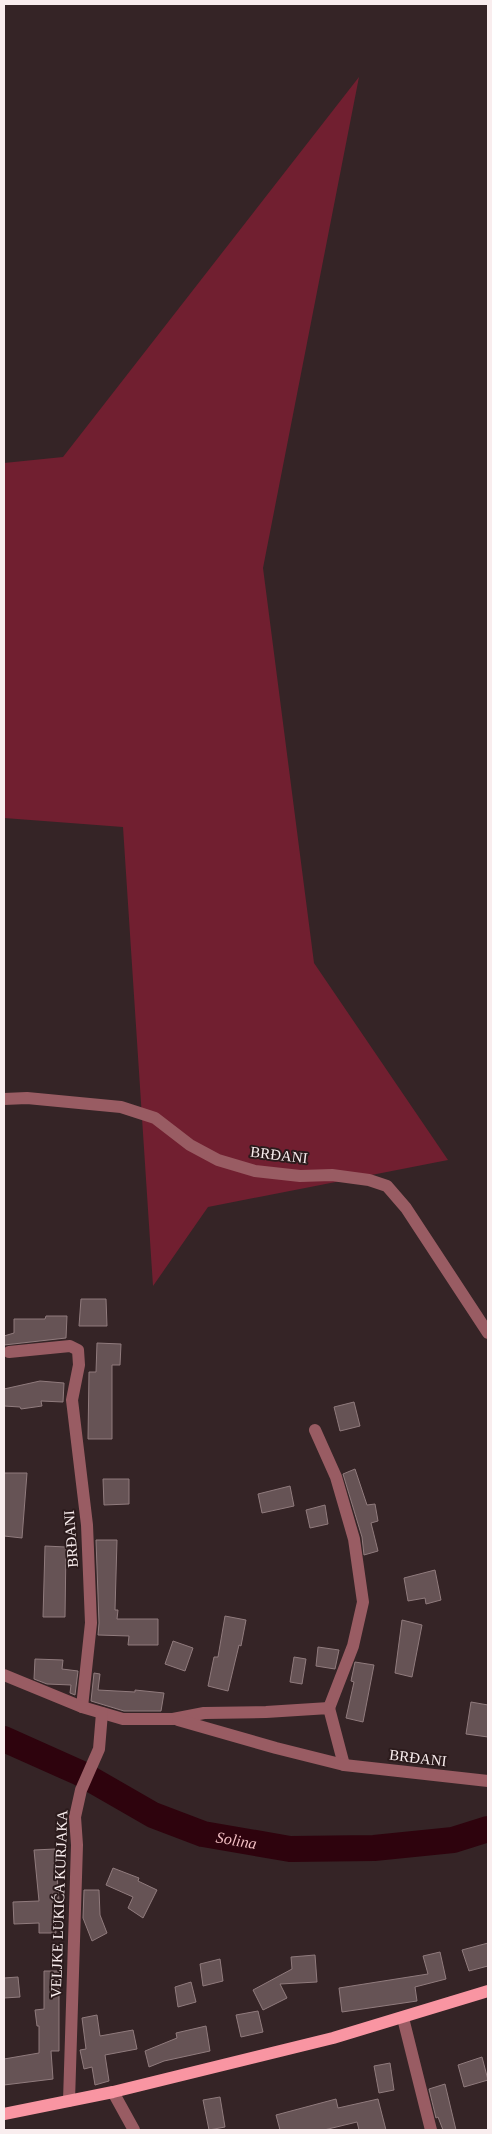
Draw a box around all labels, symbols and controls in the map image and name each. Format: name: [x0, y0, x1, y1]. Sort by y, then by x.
street label: BRĐANI: [249, 1144, 309, 1166]
street label: BRĐANI: [61, 1510, 81, 1568]
street label: BRĐANI: [388, 1747, 448, 1769]
street label: VELJKE LUKIĆA KURJAKA: [48, 1809, 70, 1998]
water label: Solina: [215, 1828, 258, 1852]

